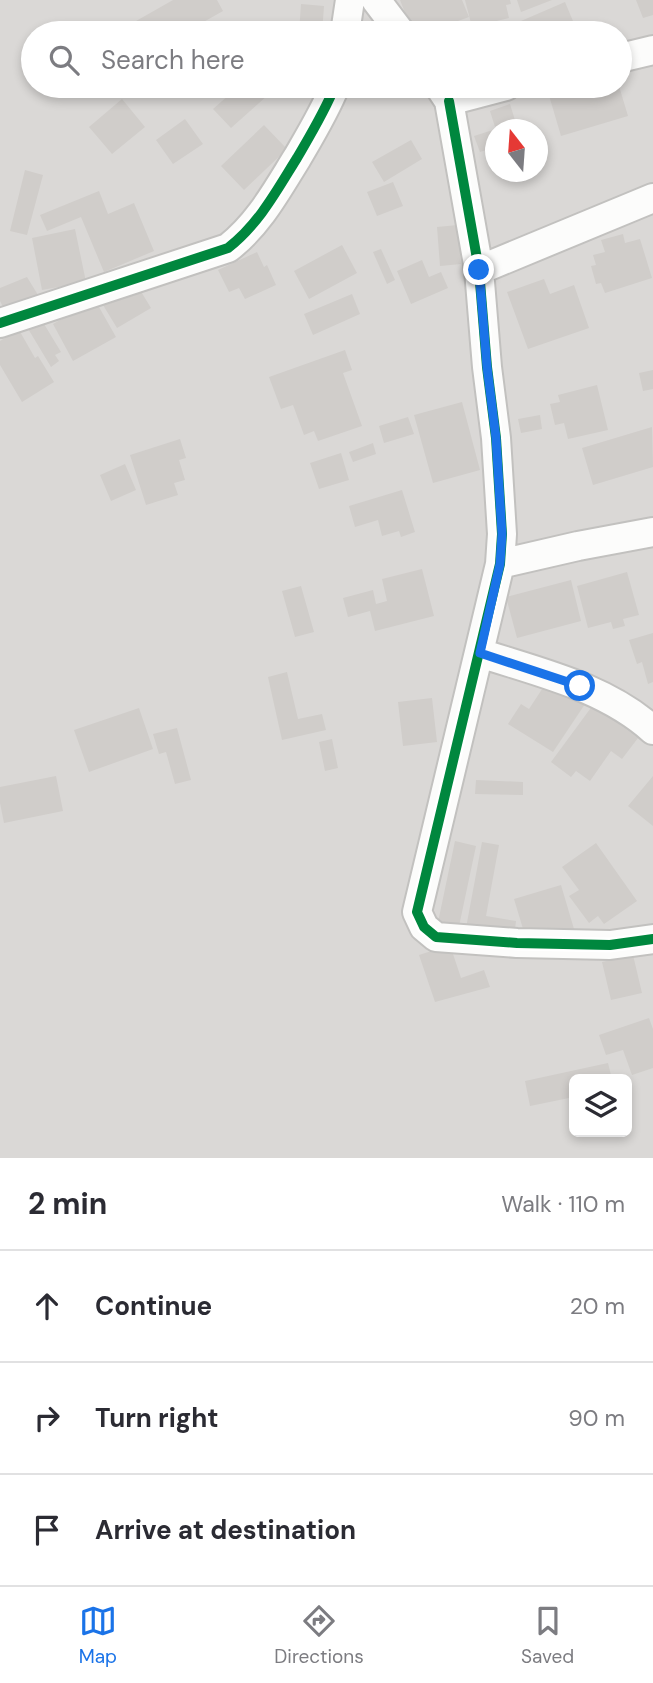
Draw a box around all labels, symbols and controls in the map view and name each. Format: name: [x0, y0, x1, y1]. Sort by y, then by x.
search box: [21, 21, 632, 98]
icon: search: [45, 41, 83, 79]
text: Search here: [101, 43, 244, 77]
north arrow: [485, 119, 548, 182]
route end: [463, 254, 494, 285]
route start: [564, 670, 595, 701]
map controls: [569, 1074, 632, 1137]
button: layers: [569, 1074, 632, 1137]
text: 2 min: [28, 1184, 107, 1223]
text: Walk · 110 m: [501, 1189, 625, 1219]
icon: ahead: [28, 1287, 66, 1325]
text: Continue: [95, 1289, 212, 1323]
text: 20 m: [570, 1291, 625, 1321]
icon: right: [28, 1399, 66, 1437]
text: Turn right: [95, 1401, 219, 1435]
text: 90 m: [568, 1403, 625, 1433]
icon: arrive: [28, 1511, 66, 1549]
text: Arrive at destination: [95, 1513, 356, 1547]
tab: Map: [79, 1602, 117, 1669]
tab: Directions: [274, 1602, 364, 1669]
tab: Saved: [521, 1602, 574, 1669]

